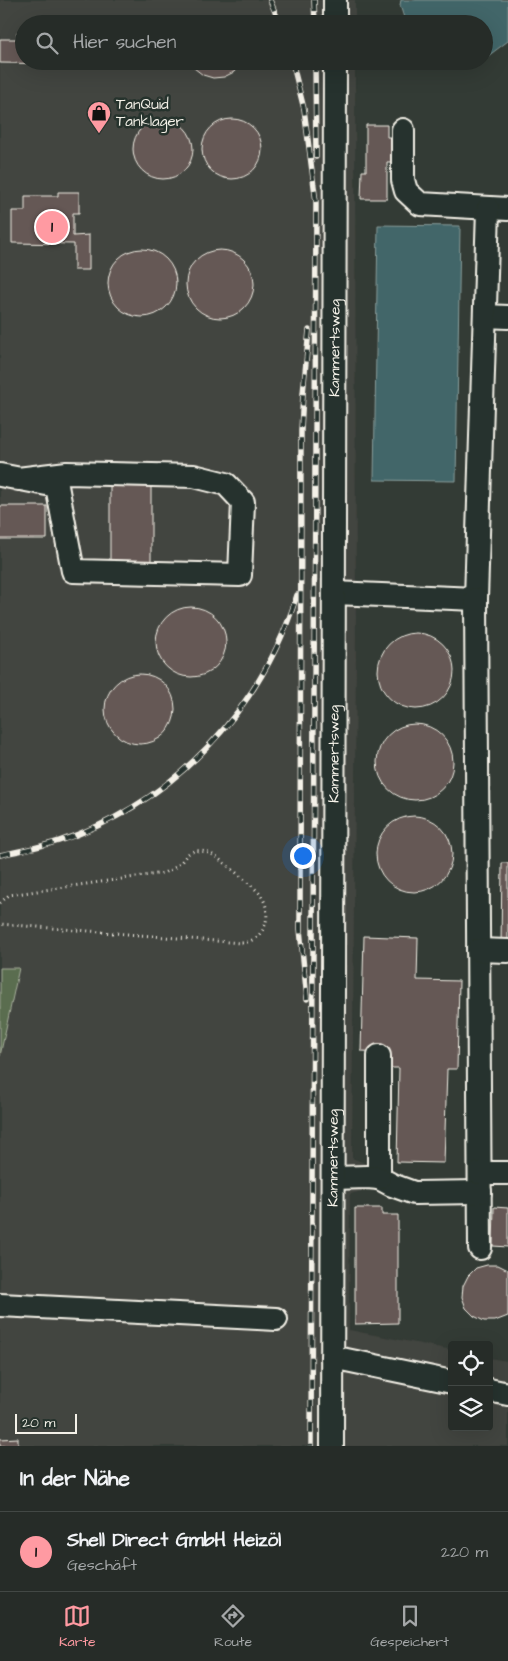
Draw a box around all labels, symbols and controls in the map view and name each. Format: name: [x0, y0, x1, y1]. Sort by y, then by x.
search box: [15, 15, 493, 70]
icon: search: [33, 29, 61, 57]
text: Hier suchen: [73, 29, 176, 56]
place label: TanQuid Tanklager: [116, 94, 184, 133]
shop icon: TanQuid Tanklager: [86, 100, 112, 134]
pin: 1: [36, 208, 68, 246]
street label: Kammertsweg: [324, 299, 346, 397]
street label: Kammertsweg: [323, 705, 346, 803]
your location: [290, 843, 316, 869]
street label: Kammertsweg: [323, 1109, 345, 1207]
map controls: [448, 1341, 493, 1431]
button: locate: [448, 1341, 493, 1386]
button: layers: [448, 1386, 493, 1431]
scale bar: [15, 1411, 78, 1434]
text: 20 m: [22, 1413, 55, 1433]
text: In der Nähe: [20, 1464, 130, 1493]
text: Shell Direct GmbH Heizöl: [67, 1527, 281, 1554]
text: 1: [35, 1541, 37, 1563]
text: 220 m: [441, 1541, 488, 1563]
text: Geschäft: [67, 1554, 137, 1576]
tab: Karte: [59, 1602, 96, 1652]
tab: Route: [214, 1602, 252, 1652]
tab: Gespeichert: [370, 1602, 449, 1652]

